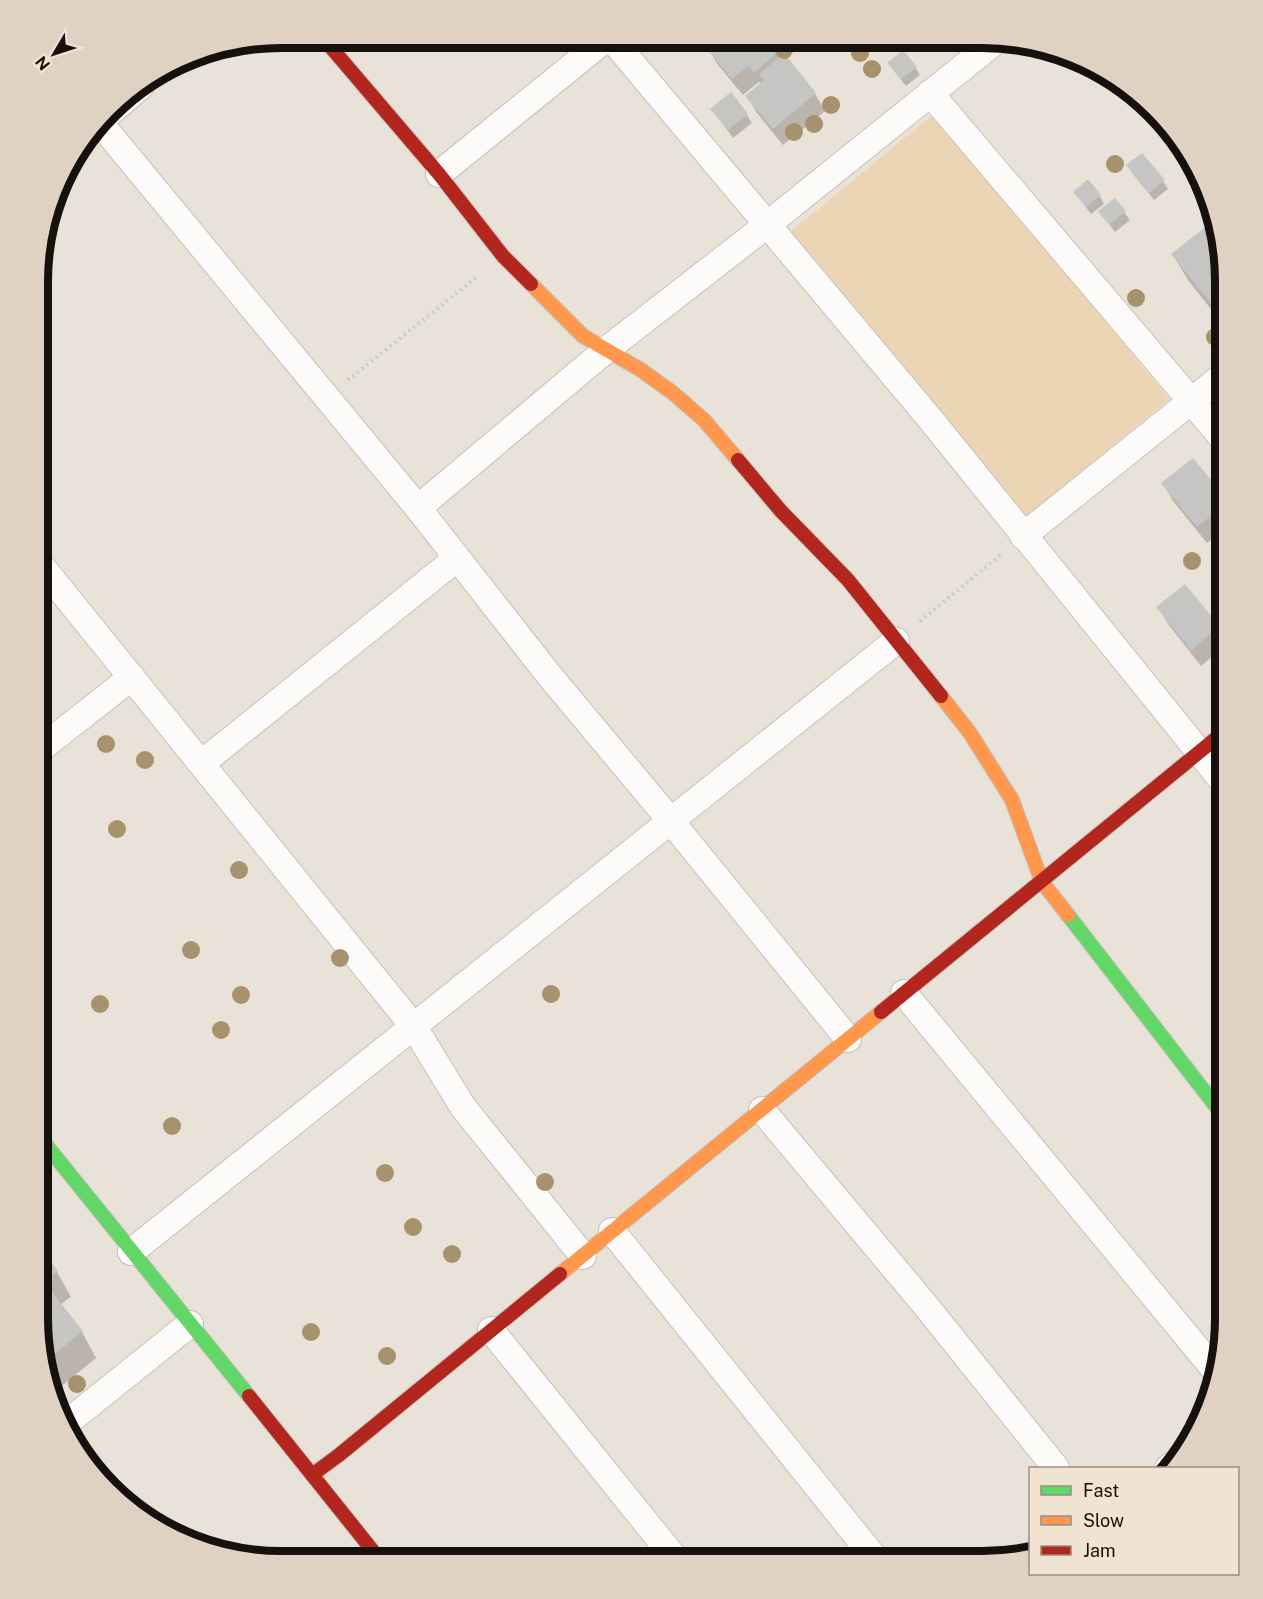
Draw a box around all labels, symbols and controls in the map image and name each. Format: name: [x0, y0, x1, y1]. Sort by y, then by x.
north arrow: [24, 24, 84, 84]
text: N: [31, 52, 54, 74]
legend: [1029, 1467, 1239, 1575]
text: Fast: [1083, 1480, 1119, 1501]
text: Slow: [1083, 1510, 1124, 1531]
text: Jam: [1083, 1540, 1116, 1561]

